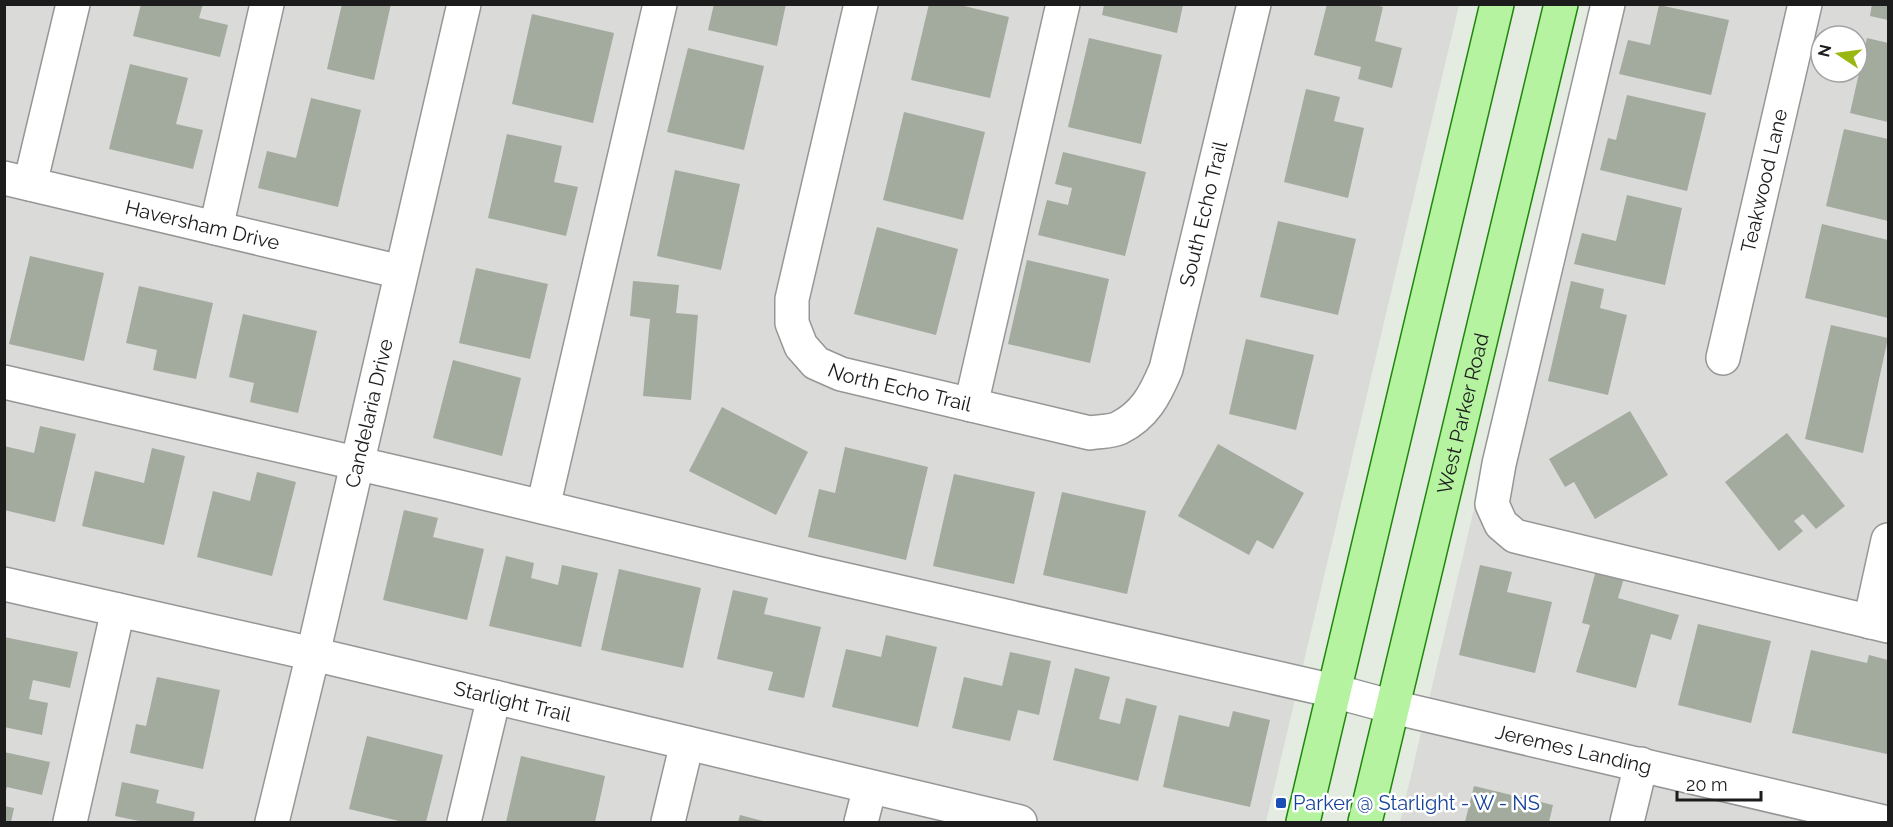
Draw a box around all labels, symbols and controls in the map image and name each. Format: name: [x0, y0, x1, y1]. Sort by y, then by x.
north arrow: [1809, 24, 1869, 84]
text: N: [1814, 43, 1836, 59]
street label: Teakwood Lane: [1736, 106, 1792, 255]
street label: South Echo Trail: [1174, 138, 1233, 289]
street label: Haversham Drive: [123, 195, 282, 255]
street label: West Parker Road: [1432, 331, 1494, 496]
street label: Candelaria Drive: [340, 336, 398, 490]
street label: North Echo Trail: [824, 358, 974, 417]
street label: Starlight Trail: [452, 676, 574, 727]
street label: Jeremes Landing: [1493, 719, 1654, 779]
scale bar: [1677, 764, 1761, 802]
text: 20 m: [1686, 774, 1728, 795]
place label: Parker @ Starlight - W - NS: [1293, 791, 1540, 815]
marker: Parker @ Starlight - W - NS: [1274, 796, 1288, 810]

